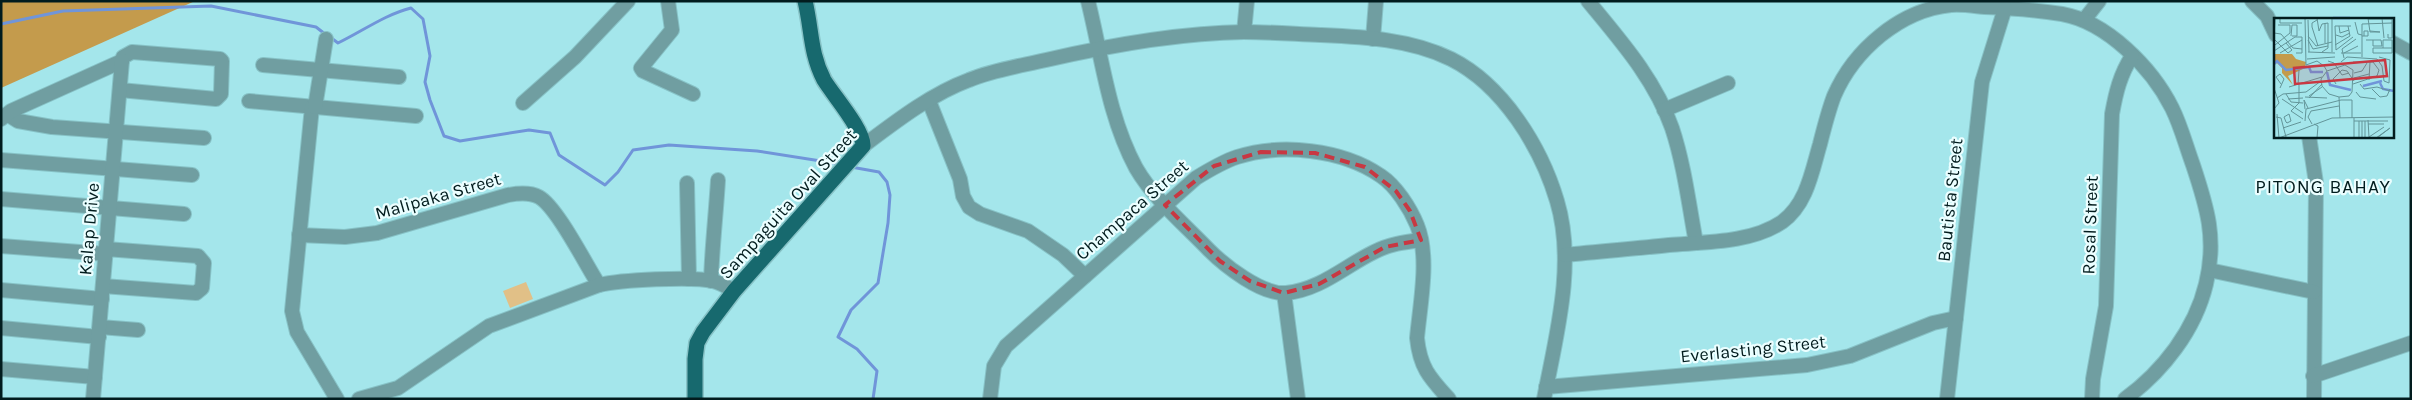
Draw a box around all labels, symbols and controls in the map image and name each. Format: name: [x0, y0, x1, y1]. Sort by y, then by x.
inset map: [2274, 18, 2394, 138]
street label: Sampaguita Oval Street: [715, 124, 861, 284]
street label: Bautista Street: [1933, 137, 1967, 263]
street label: Champaca Street: [1071, 155, 1193, 265]
street label: Malipaka Street: [373, 167, 504, 224]
street label: Rosal Street: [2077, 175, 2103, 275]
district label: PITONG BAHAY: [2255, 176, 2391, 198]
street label: Kalap Drive: [74, 182, 104, 276]
street label: Everlasting Street: [1679, 330, 1827, 368]

